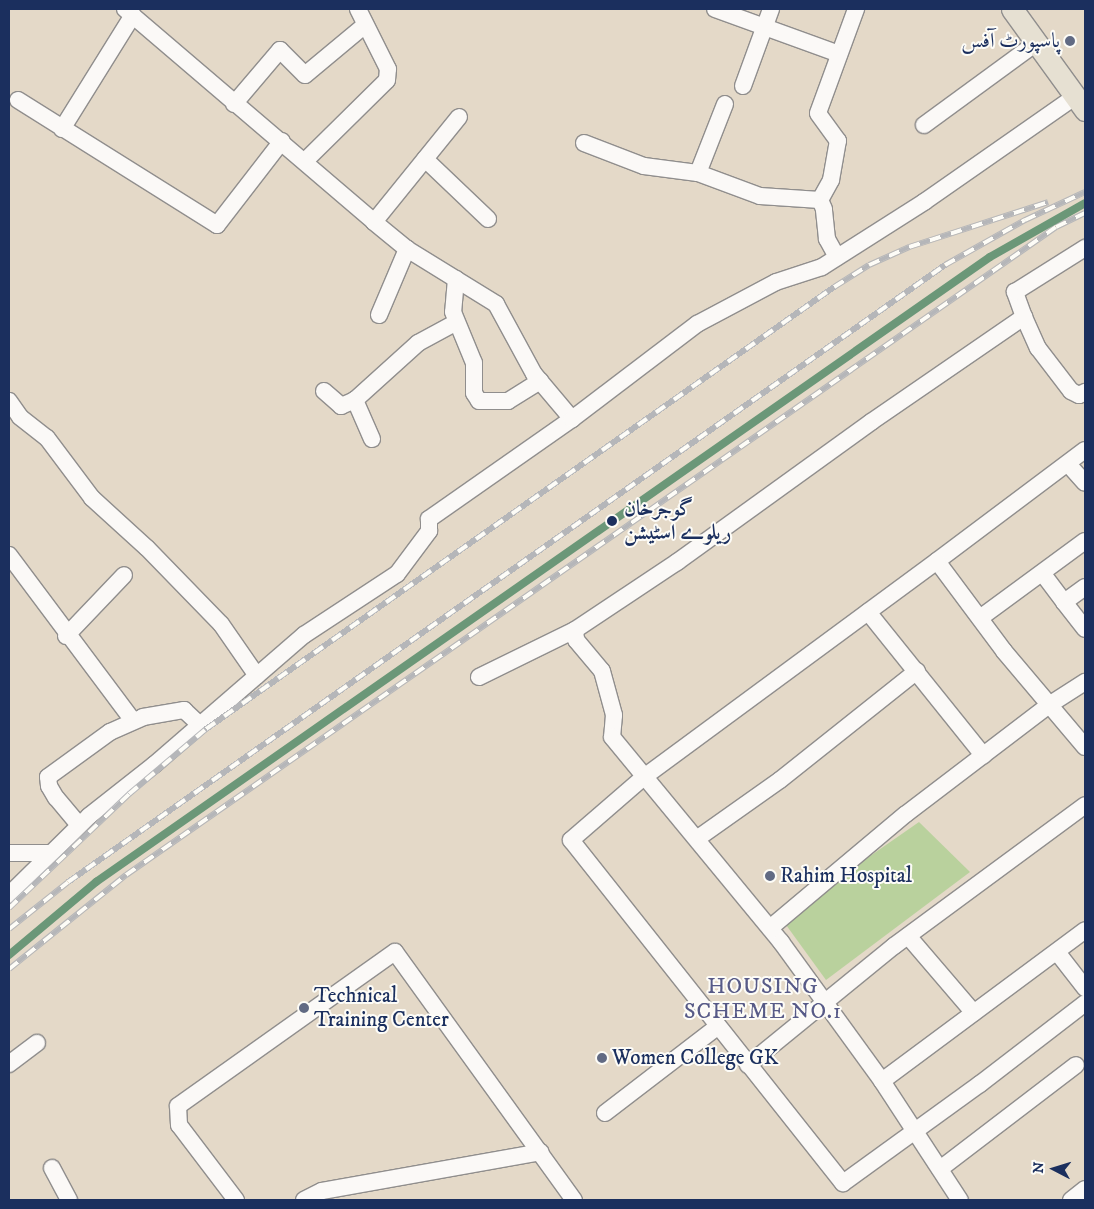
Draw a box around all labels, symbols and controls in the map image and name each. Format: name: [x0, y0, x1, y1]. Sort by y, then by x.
place label: پاسپورٹ آفس: [961, 28, 1060, 54]
marker: پاسپورٹ آفس: [1064, 35, 1076, 47]
place label: گوجرخان ریلوے اسٹیشن: [624, 496, 731, 546]
marker: گوجرخان ریلوے اسٹیشن: [603, 512, 621, 530]
place label: Rahim Hospital: [780, 863, 912, 889]
marker: Rahim Hospital: [764, 870, 776, 882]
district label: HOUSING SCHEME NO.1: [683, 973, 843, 1024]
place label: Technical Training Center: [314, 983, 449, 1033]
marker: Technical Training Center: [298, 1002, 310, 1014]
place label: Women College GK: [612, 1045, 778, 1071]
marker: Women College GK: [596, 1052, 608, 1064]
north arrow: [1029, 1144, 1079, 1194]
text: N: [1030, 1161, 1049, 1174]

